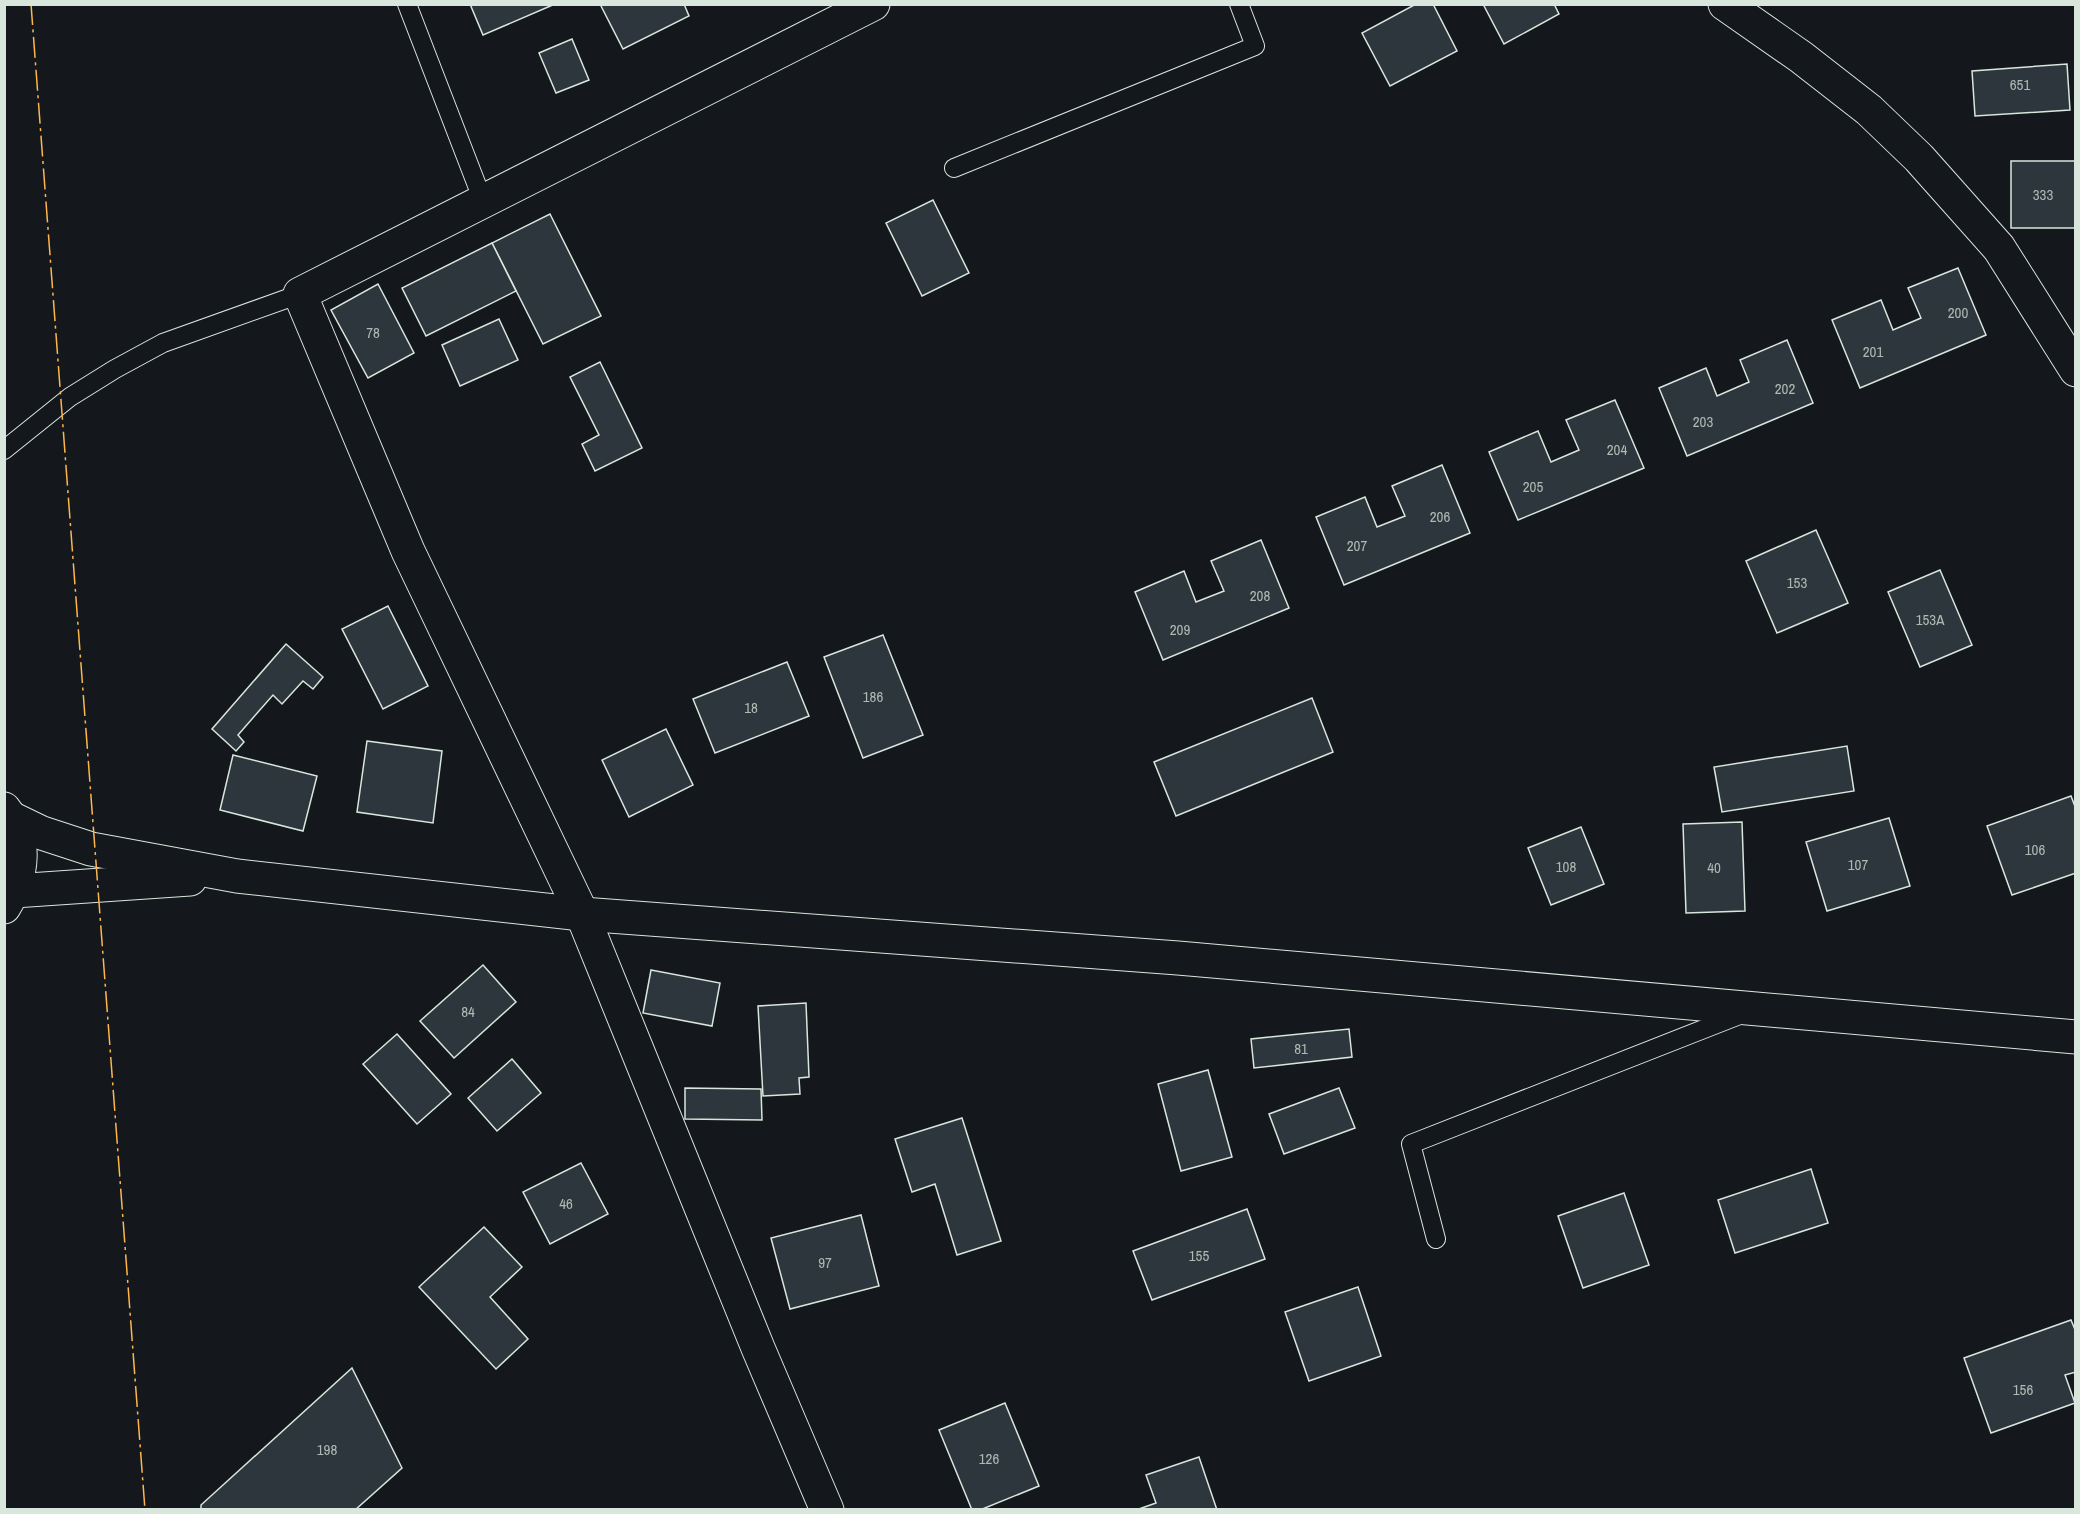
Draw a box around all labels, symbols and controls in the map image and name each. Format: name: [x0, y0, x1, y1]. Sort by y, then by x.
house number: 651: [2010, 74, 2030, 95]
house number: 333: [2033, 184, 2053, 205]
house number: 200: [1948, 302, 1968, 323]
house number: 78: [366, 322, 380, 343]
house number: 201: [1863, 341, 1883, 362]
house number: 202: [1775, 378, 1795, 399]
house number: 203: [1693, 411, 1713, 432]
house number: 204: [1607, 439, 1627, 460]
house number: 205: [1523, 476, 1543, 497]
house number: 206: [1430, 506, 1450, 527]
house number: 207: [1347, 535, 1367, 556]
house number: 153: [1787, 572, 1807, 593]
house number: 208: [1250, 585, 1270, 606]
house number: 153A: [1916, 609, 1945, 630]
house number: 209: [1170, 619, 1190, 640]
house number: 186: [863, 686, 883, 707]
house number: 18: [744, 697, 758, 718]
house number: 106: [2025, 839, 2045, 860]
house number: 107: [1848, 854, 1868, 875]
house number: 108: [1556, 856, 1576, 877]
house number: 40: [1707, 857, 1721, 878]
house number: 84: [461, 1001, 475, 1022]
house number: 81: [1294, 1038, 1308, 1059]
house number: 46: [559, 1193, 573, 1214]
house number: 155: [1189, 1245, 1209, 1266]
house number: 97: [818, 1252, 832, 1273]
house number: 156: [2013, 1379, 2033, 1400]
house number: 198: [317, 1439, 337, 1460]
house number: 126: [979, 1448, 999, 1469]

